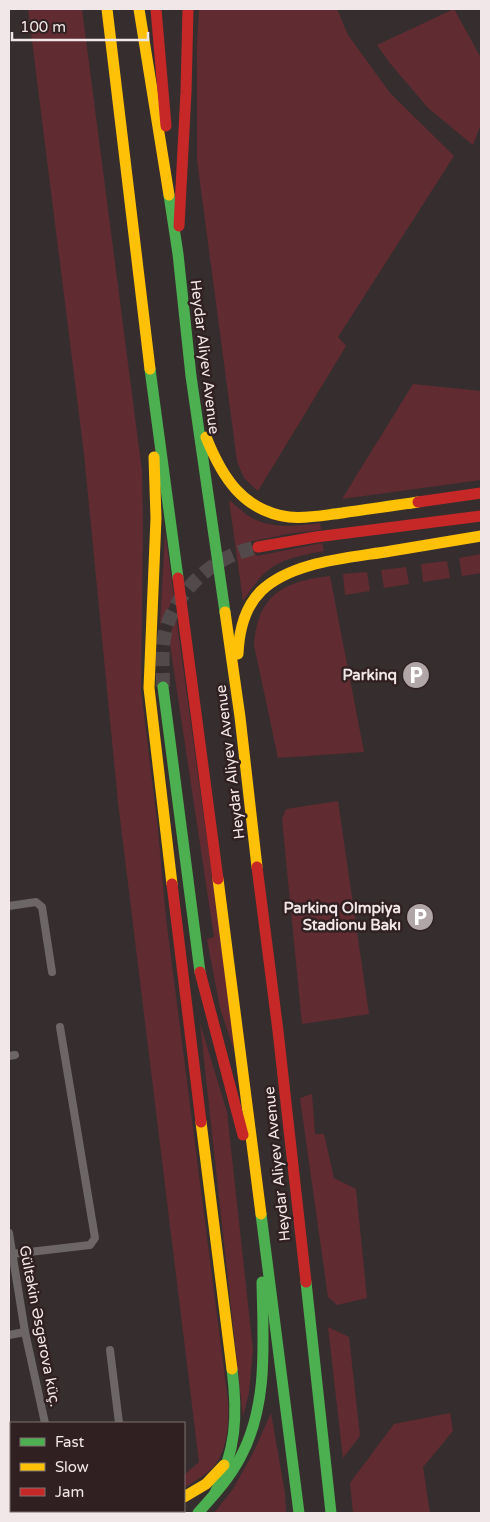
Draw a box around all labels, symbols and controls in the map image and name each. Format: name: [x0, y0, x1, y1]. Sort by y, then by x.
scale bar: [12, 10, 149, 42]
text: 100 m: [20, 18, 66, 36]
street label: Heydar Aliyev Avenue: [187, 279, 223, 435]
parking icon: Parkinq: [401, 660, 431, 690]
place label: Parkinq: [343, 666, 397, 685]
street label: Heydar Aliyev Avenue: [212, 684, 248, 840]
place label: Parkinq Olmpiya Stadionu Bakı: [284, 899, 401, 934]
parking icon: Parkinq Olmpiya Stadionu Bakı: [405, 902, 435, 932]
street label: Heydar Aliyev Avenue: [260, 1086, 294, 1242]
street label: Gültəkin Əsgərova küç.: [16, 1244, 64, 1408]
legend: [10, 1422, 185, 1512]
text: Fast: [55, 1433, 85, 1451]
text: Slow: [55, 1458, 89, 1476]
text: Jam: [55, 1483, 84, 1501]

